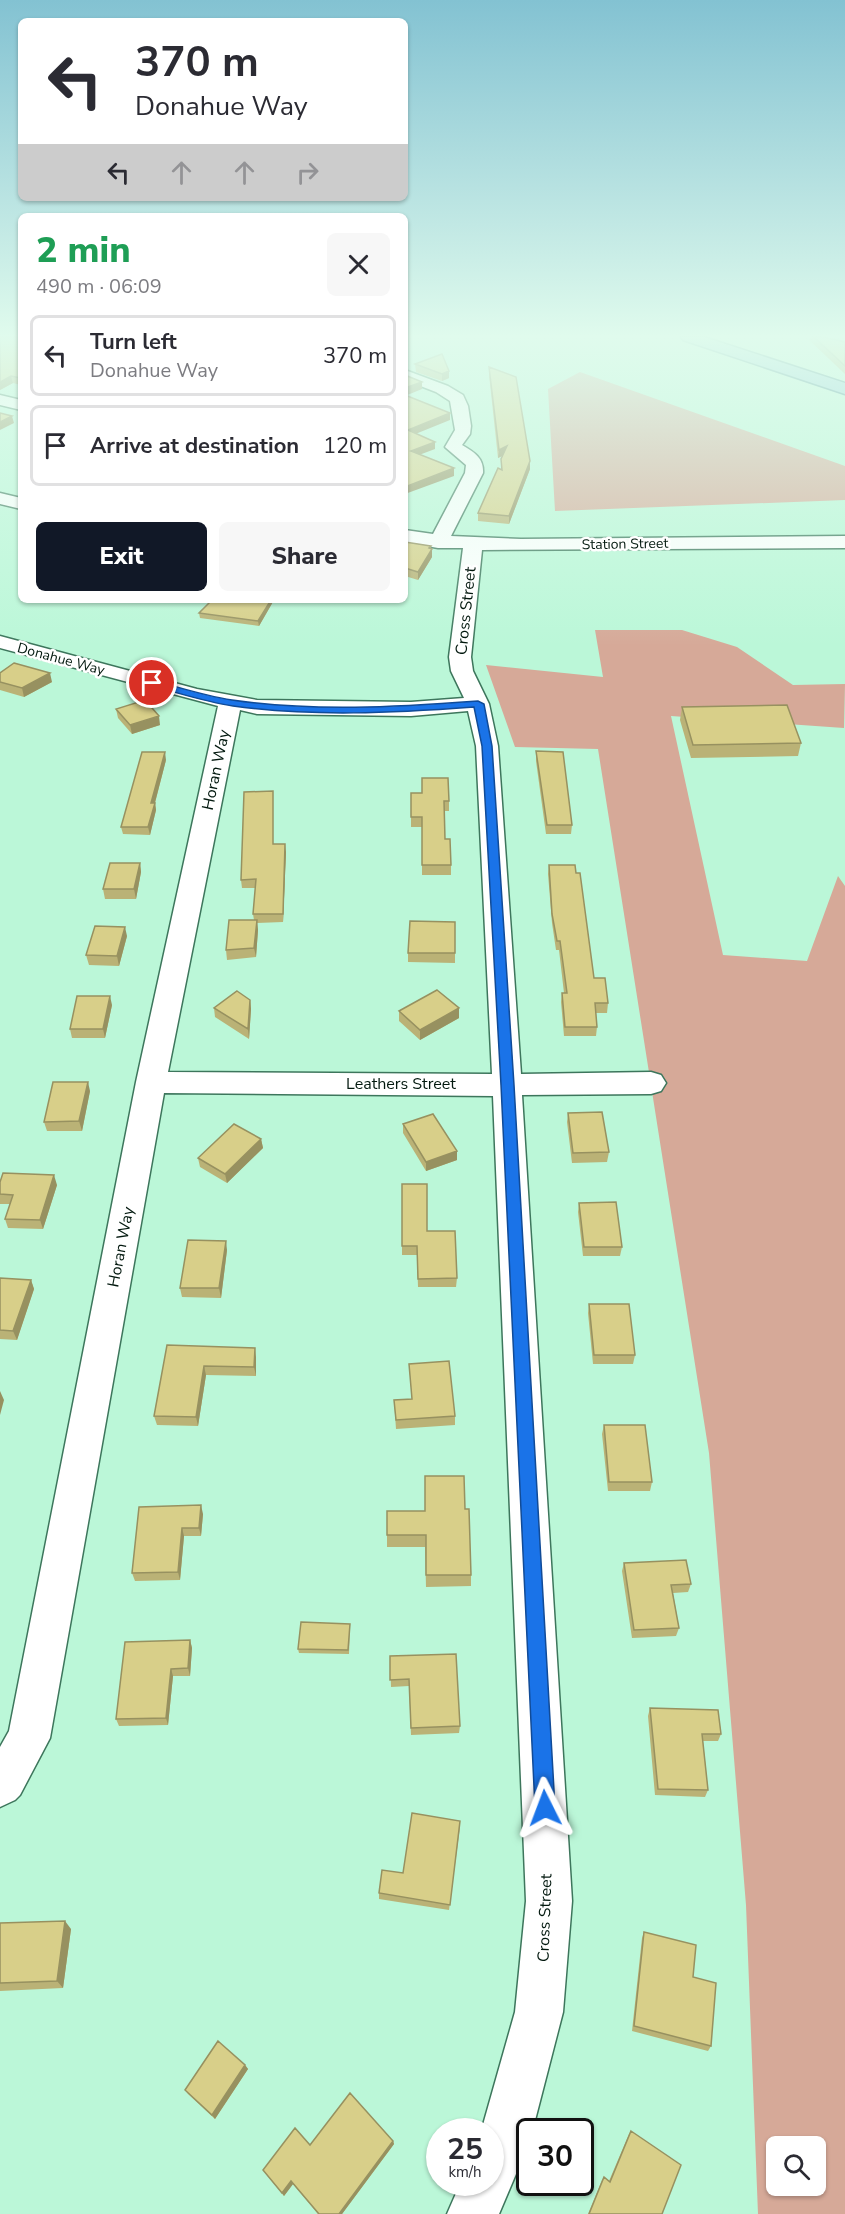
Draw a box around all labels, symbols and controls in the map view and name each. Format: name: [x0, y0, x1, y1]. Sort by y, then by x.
text: 370 m: [135, 34, 259, 91]
icon: left: [36, 42, 114, 120]
text: Donahue Way: [135, 88, 308, 125]
icon: left: [102, 156, 135, 189]
icon: ahead: [165, 156, 198, 189]
icon: ahead: [228, 156, 261, 189]
icon: right: [291, 156, 324, 189]
text: 2 min: [36, 226, 131, 275]
button: close: [327, 233, 390, 296]
text: 490 m · 06:09: [36, 273, 162, 300]
text: Turn left: [90, 327, 177, 357]
icon: left: [39, 339, 72, 372]
text: 370 m: [323, 341, 387, 371]
text: Donahue Way: [90, 357, 218, 384]
icon: arrive: [39, 429, 72, 462]
text: Arrive at destination: [90, 431, 299, 461]
text: 120 m: [323, 431, 387, 461]
button: Exit: [36, 522, 207, 591]
button: Share: [219, 522, 390, 591]
street label: Station Street: [582, 534, 669, 554]
street label: Cross Street: [450, 565, 482, 656]
street label: Donahue Way: [15, 638, 107, 680]
pin: [126, 657, 177, 708]
icon: arrive: [135, 666, 168, 699]
street label: Horan Way: [197, 727, 235, 812]
street label: Leathers Street: [346, 1073, 456, 1095]
street label: Horan Way: [102, 1204, 140, 1289]
position arrow: [513, 1776, 577, 1840]
street label: Cross Street: [532, 1873, 558, 1963]
speed limit sign: 30: [516, 2118, 594, 2196]
text: 25: [447, 2129, 483, 2170]
map controls: [766, 2136, 826, 2196]
button: search: [766, 2136, 826, 2196]
text: km/h: [448, 2162, 482, 2182]

